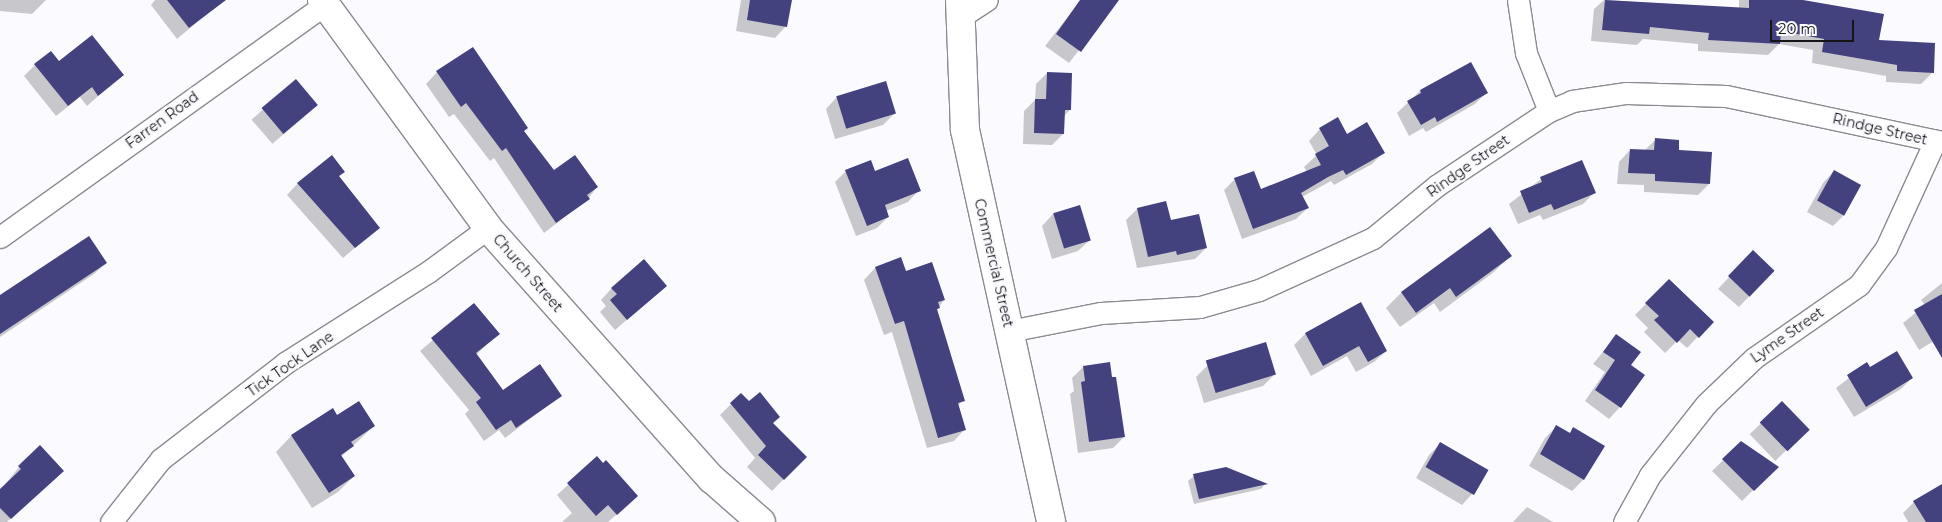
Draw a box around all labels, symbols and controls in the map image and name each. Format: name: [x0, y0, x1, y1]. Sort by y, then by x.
scale bar: [1772, 10, 1856, 42]
text: 20 m: [1778, 19, 1816, 38]
street label: Farren Road: [122, 88, 202, 152]
street label: Rindge Street: [1831, 110, 1929, 148]
street label: Rindge Street: [1424, 131, 1512, 201]
street label: Commercial Street: [971, 197, 1017, 329]
street label: Church Street: [490, 231, 566, 315]
street label: Lyme Street: [1747, 304, 1827, 366]
street label: Tick Tock Lane: [243, 328, 337, 400]

